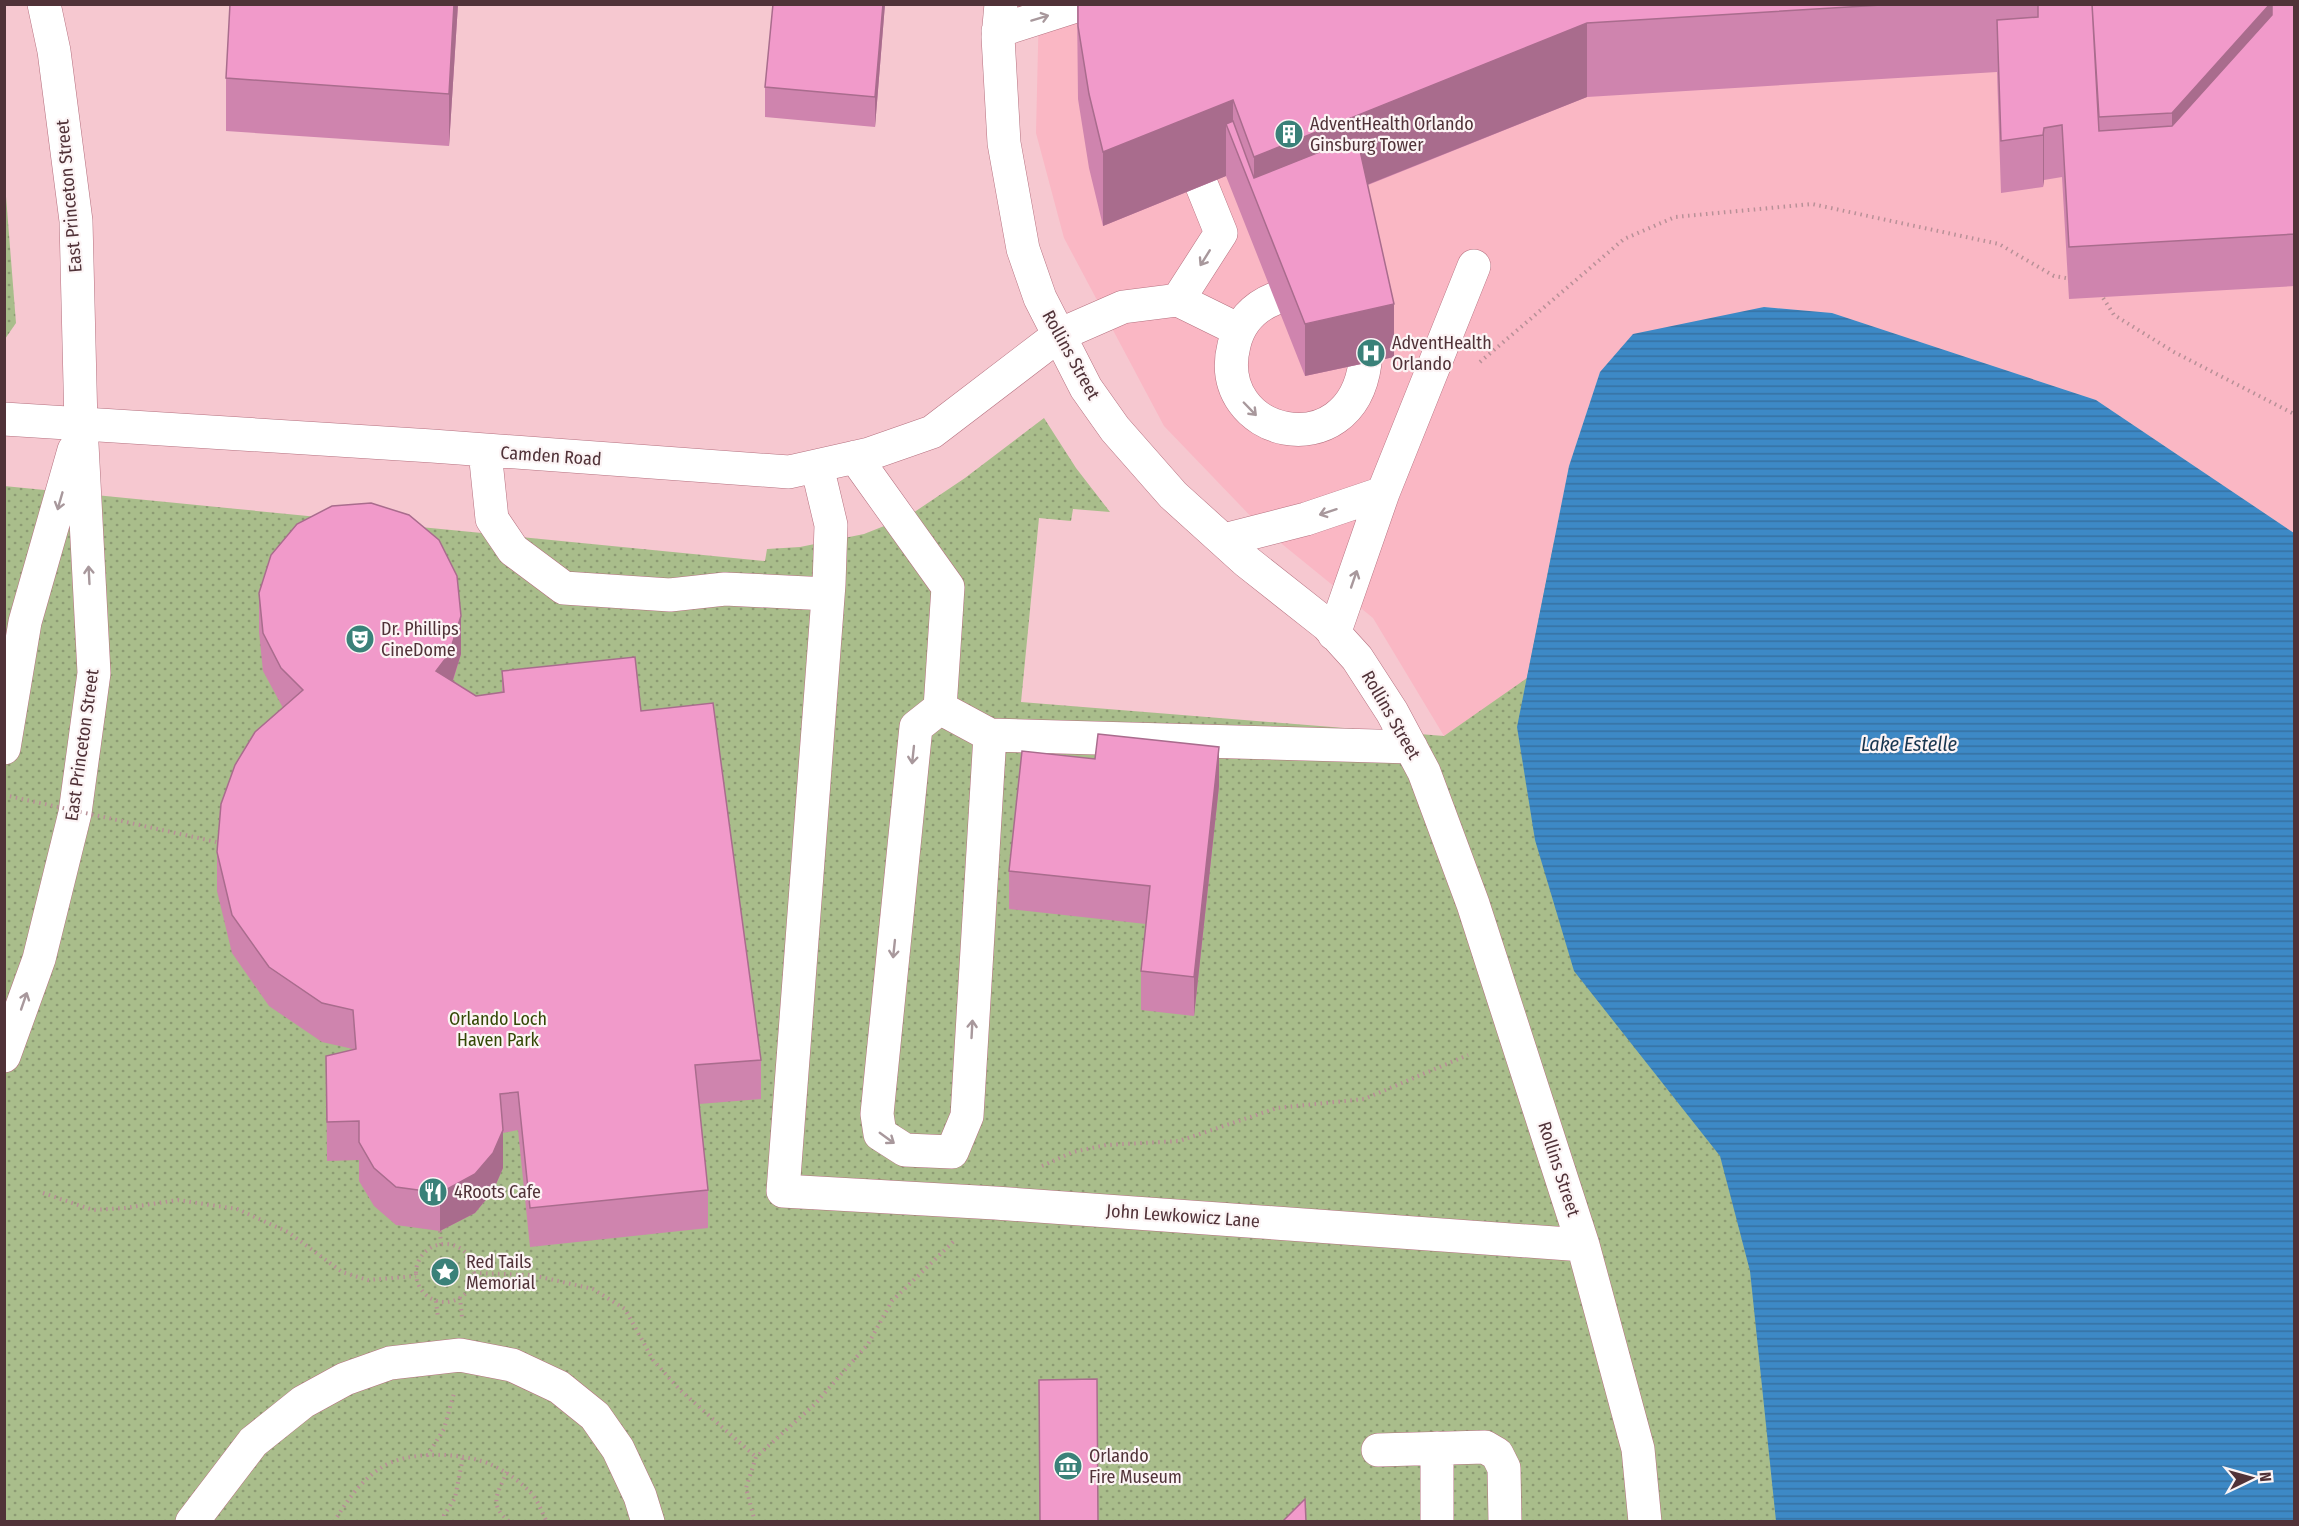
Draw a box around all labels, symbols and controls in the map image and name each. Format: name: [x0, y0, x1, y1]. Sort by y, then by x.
one-way arrow: [1030, 12, 1049, 23]
place label: AdventHealth Orlando Ginsburg Tower: [1310, 113, 1474, 156]
building icon: AdventHealth Orlando Ginsburg Tower: [1273, 118, 1305, 150]
street label: East Princeton Street: [51, 119, 87, 273]
one-way arrow: [1199, 249, 1211, 266]
street label: Rollins Street: [1037, 306, 1105, 404]
place label: AdventHealth Orlando: [1392, 332, 1492, 375]
hospital icon: AdventHealth Orlando: [1355, 337, 1387, 369]
one-way arrow: [1243, 402, 1258, 417]
street label: Camden Road: [500, 441, 602, 471]
one-way arrow: [53, 491, 65, 510]
one-way arrow: [1319, 507, 1338, 518]
one-way arrow: [84, 566, 95, 586]
one-way arrow: [1349, 570, 1360, 588]
place label: Dr. Phillips CineDome: [381, 618, 459, 661]
theatre icon: Dr. Phillips CineDome: [344, 623, 376, 655]
street label: East Princeton Street: [60, 667, 104, 822]
street label: Rollins Street: [1357, 667, 1425, 763]
water label: Lake Estelle: [1861, 732, 1958, 756]
one-way arrow: [907, 744, 918, 764]
one-way arrow: [888, 938, 899, 958]
one-way arrow: [19, 992, 30, 1011]
park label: Orlando Loch Haven Park: [449, 1008, 547, 1051]
one-way arrow: [967, 1019, 978, 1039]
street label: Rollins Street: [1533, 1119, 1585, 1219]
one-way arrow: [879, 1132, 895, 1144]
restaurant icon: 4Roots Cafe: [417, 1176, 449, 1208]
place label: 4Roots Cafe: [454, 1181, 541, 1203]
street label: John Lewkowicz Lane: [1105, 1200, 1261, 1232]
place label: Red Tails Memorial: [466, 1251, 535, 1294]
place icon: Red Tails Memorial: [429, 1256, 461, 1288]
place label: Orlando Fire Museum: [1089, 1445, 1182, 1488]
north arrow: [2221, 1448, 2281, 1508]
museum icon: Orlando Fire Museum: [1052, 1450, 1084, 1482]
text: N: [2256, 1471, 2275, 1482]

